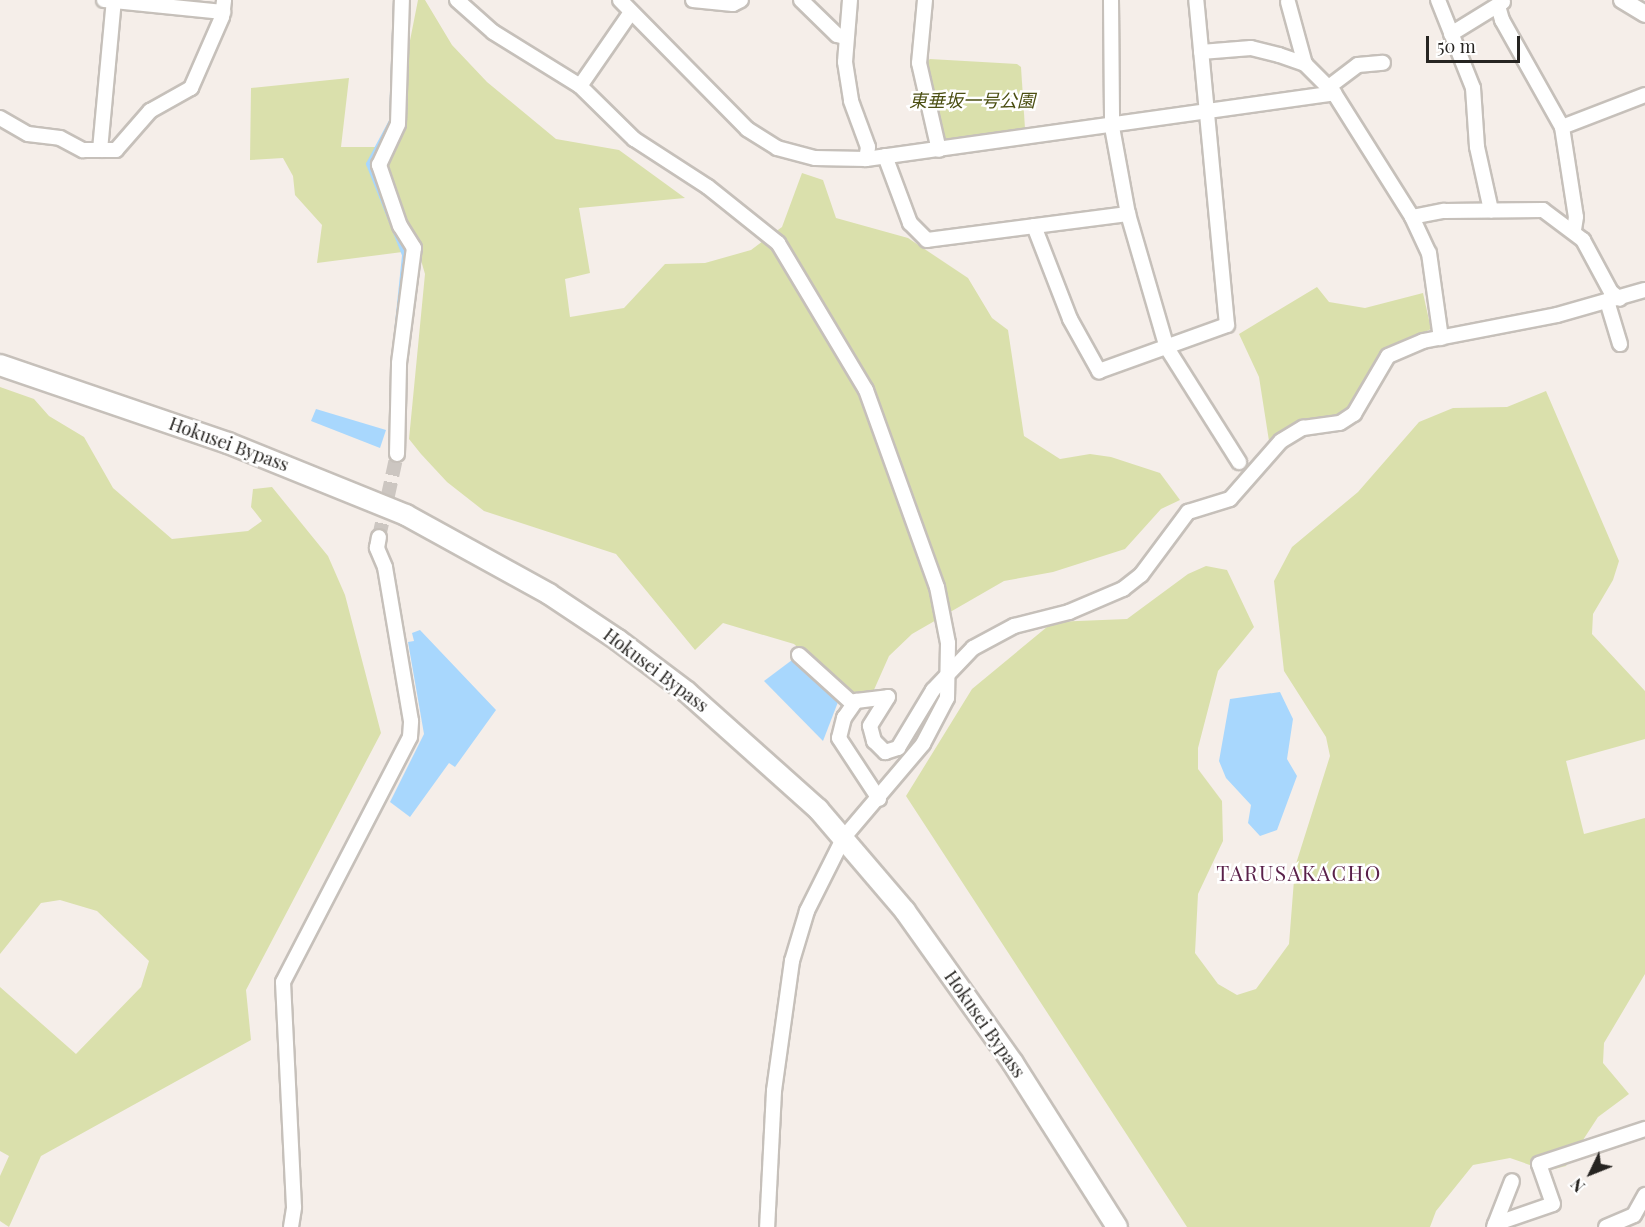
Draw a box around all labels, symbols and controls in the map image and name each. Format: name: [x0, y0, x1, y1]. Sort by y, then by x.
scale bar: [1429, 24, 1524, 62]
text: 50 m: [1437, 34, 1476, 58]
park label: 東垂坂一号公園: [909, 89, 1035, 111]
street label: Hokusei Bypass: [166, 412, 292, 476]
street label: Hokusei Bypass: [599, 624, 713, 716]
district label: TARUSAKACHO: [1216, 859, 1382, 885]
street label: Hokusei Bypass: [940, 966, 1030, 1082]
north arrow: [1561, 1143, 1621, 1203]
text: N: [1566, 1174, 1589, 1197]

